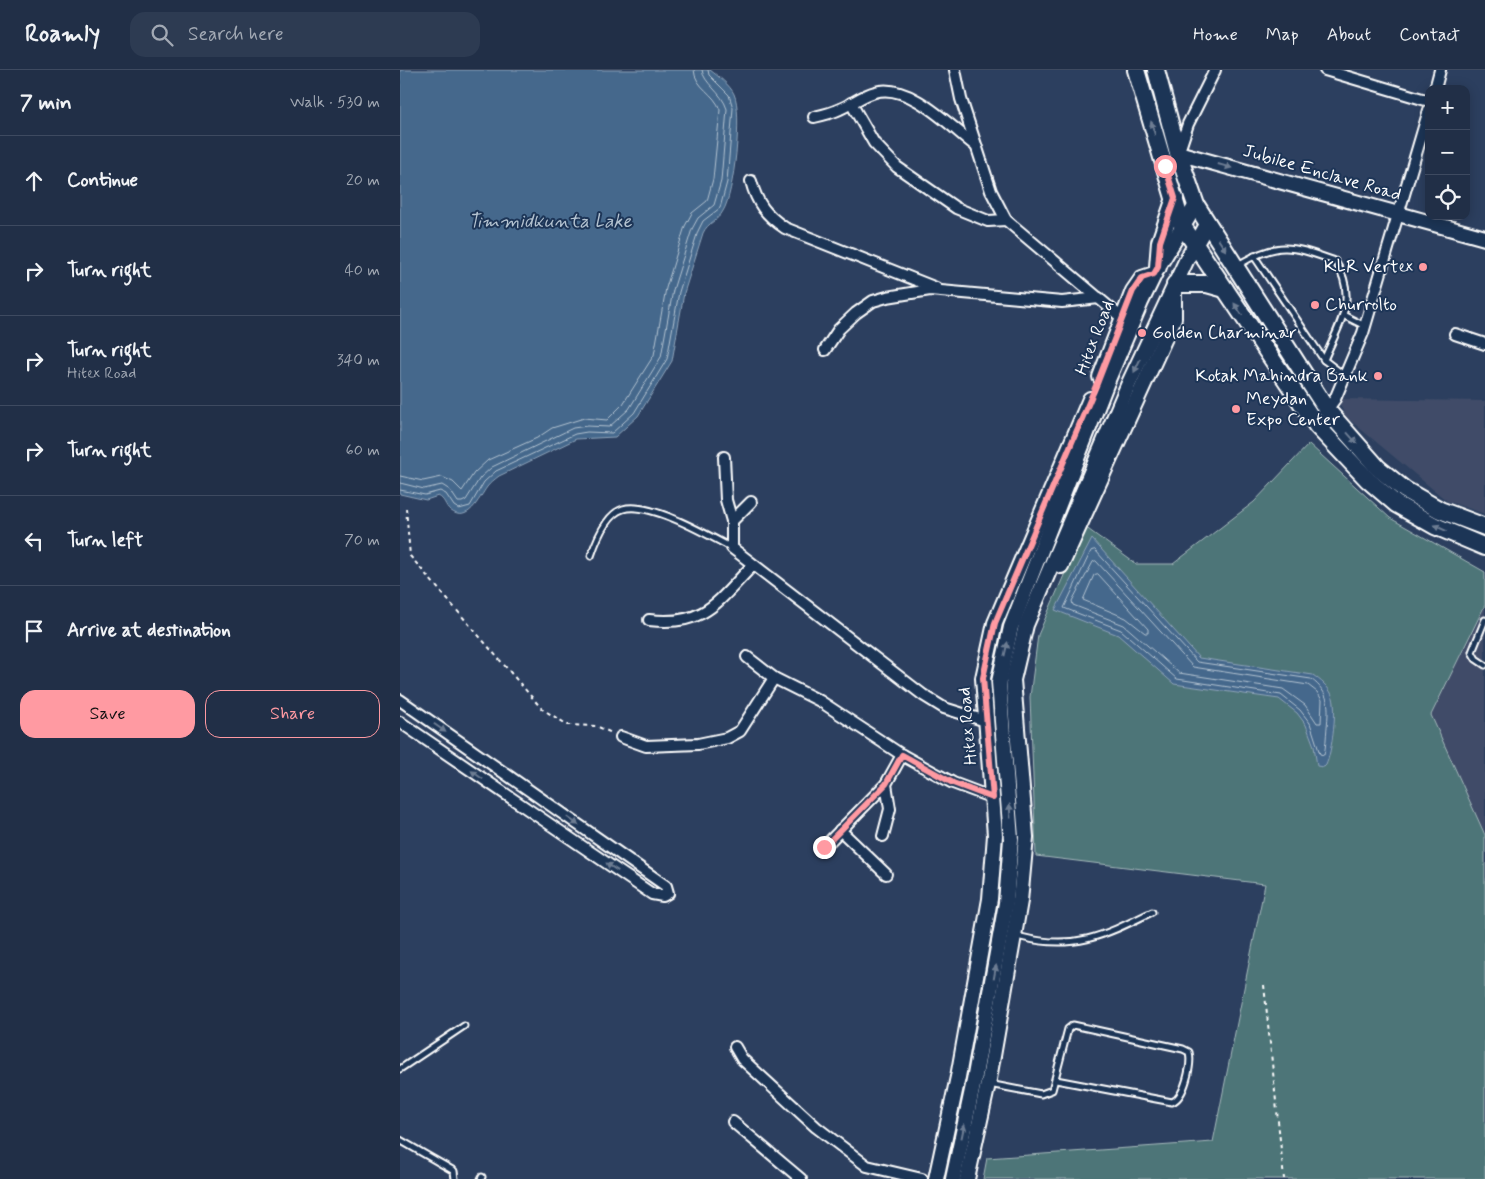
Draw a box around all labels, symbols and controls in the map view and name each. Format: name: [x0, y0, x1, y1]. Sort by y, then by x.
search box: [130, 12, 480, 57]
text: Roamly: [25, 19, 100, 50]
icon: search: [148, 21, 176, 49]
text: Search here: [188, 22, 284, 47]
text: Home: [1193, 23, 1238, 47]
text: Map: [1266, 23, 1299, 47]
text: About: [1327, 23, 1371, 47]
text: Contact: [1399, 23, 1460, 47]
map controls: [1425, 85, 1470, 220]
button: +: [1425, 85, 1470, 130]
text: 7 min: [20, 89, 72, 117]
text: Walk · 530 m: [290, 92, 380, 113]
one-way arrow: [1149, 121, 1157, 136]
button: −: [1425, 130, 1470, 175]
street label: Jubilee Enclave Road: [1240, 139, 1404, 207]
route start: [1154, 155, 1177, 178]
one-way arrow: [1218, 162, 1233, 170]
icon: ahead: [20, 167, 48, 195]
text: Continue: [67, 168, 138, 193]
text: 20 m: [346, 170, 380, 191]
button: locate: [1425, 175, 1470, 220]
water label: Timmidkunta Lake: [468, 209, 633, 234]
one-way arrow: [1218, 239, 1227, 252]
place label: KLR Vertex: [1324, 255, 1413, 279]
icon: right: [20, 257, 48, 285]
text: Turn right: [67, 258, 151, 283]
text: 40 m: [344, 260, 380, 281]
marker: KLR Vertex: [1417, 261, 1429, 273]
place label: Churrolto: [1325, 293, 1397, 317]
street label: Hitex Road: [1070, 297, 1120, 379]
marker: Churrolto: [1309, 299, 1321, 311]
one-way arrow: [1233, 302, 1243, 315]
place label: Golden Charminar: [1152, 321, 1297, 345]
marker: Golden Charminar: [1136, 327, 1148, 339]
text: Turn right: [67, 338, 151, 363]
icon: right: [20, 347, 48, 375]
text: 340 m: [336, 350, 380, 371]
one-way arrow: [1132, 359, 1140, 373]
text: Hitex Road: [67, 363, 136, 384]
place label: Kotak Mahindra Bank: [1195, 364, 1368, 388]
marker: Kotak Mahindra Bank: [1372, 370, 1384, 382]
place label: Meydan Expo Center: [1246, 387, 1341, 432]
marker: Meydan Expo Center: [1230, 403, 1242, 415]
one-way arrow: [1346, 432, 1358, 444]
icon: right: [20, 437, 48, 465]
text: Turn right: [67, 438, 151, 463]
text: 60 m: [346, 440, 380, 461]
one-way arrow: [1433, 523, 1447, 531]
icon: left: [20, 527, 48, 555]
text: Turn left: [67, 528, 143, 553]
text: 70 m: [344, 530, 380, 551]
icon: arrive: [20, 617, 48, 645]
text: Arrive at destination: [67, 618, 231, 643]
one-way arrow: [1002, 642, 1010, 657]
street label: Hitex Road: [953, 686, 983, 766]
button: Save: [20, 690, 195, 738]
button: Share: [205, 690, 380, 738]
one-way arrow: [433, 723, 447, 733]
one-way arrow: [470, 771, 484, 780]
one-way arrow: [1005, 802, 1013, 818]
one-way arrow: [566, 816, 580, 826]
route end: [813, 836, 836, 859]
one-way arrow: [605, 862, 618, 872]
one-way arrow: [991, 964, 999, 980]
one-way arrow: [960, 1123, 968, 1139]

